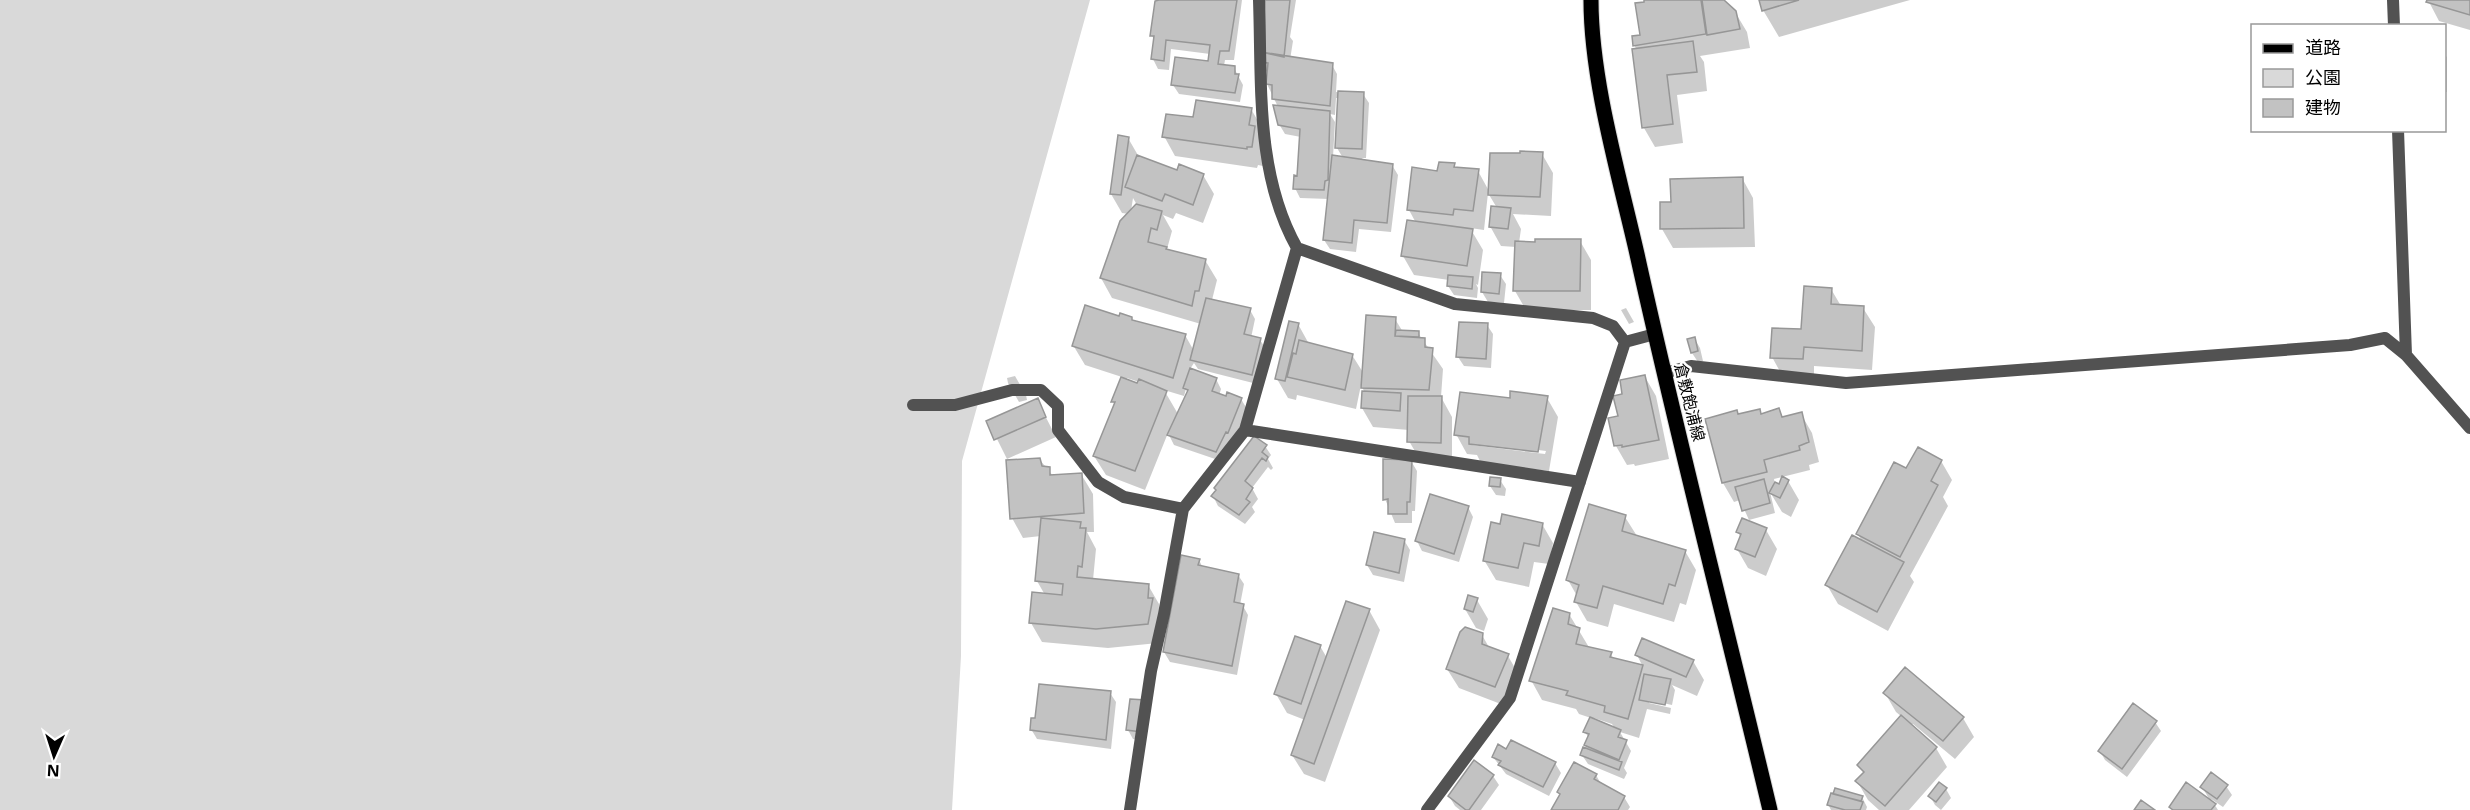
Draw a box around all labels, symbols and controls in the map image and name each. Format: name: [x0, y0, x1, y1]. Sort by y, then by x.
legend: [2251, 24, 2446, 132]
text: 道路: [2305, 35, 2341, 59]
text: 公園: [2305, 65, 2341, 89]
text: 建物: [2305, 95, 2341, 119]
street label: 倉敷飽浦線: [1670, 361, 1710, 443]
north arrow: [24, 726, 84, 786]
text: N: [46, 760, 60, 782]

